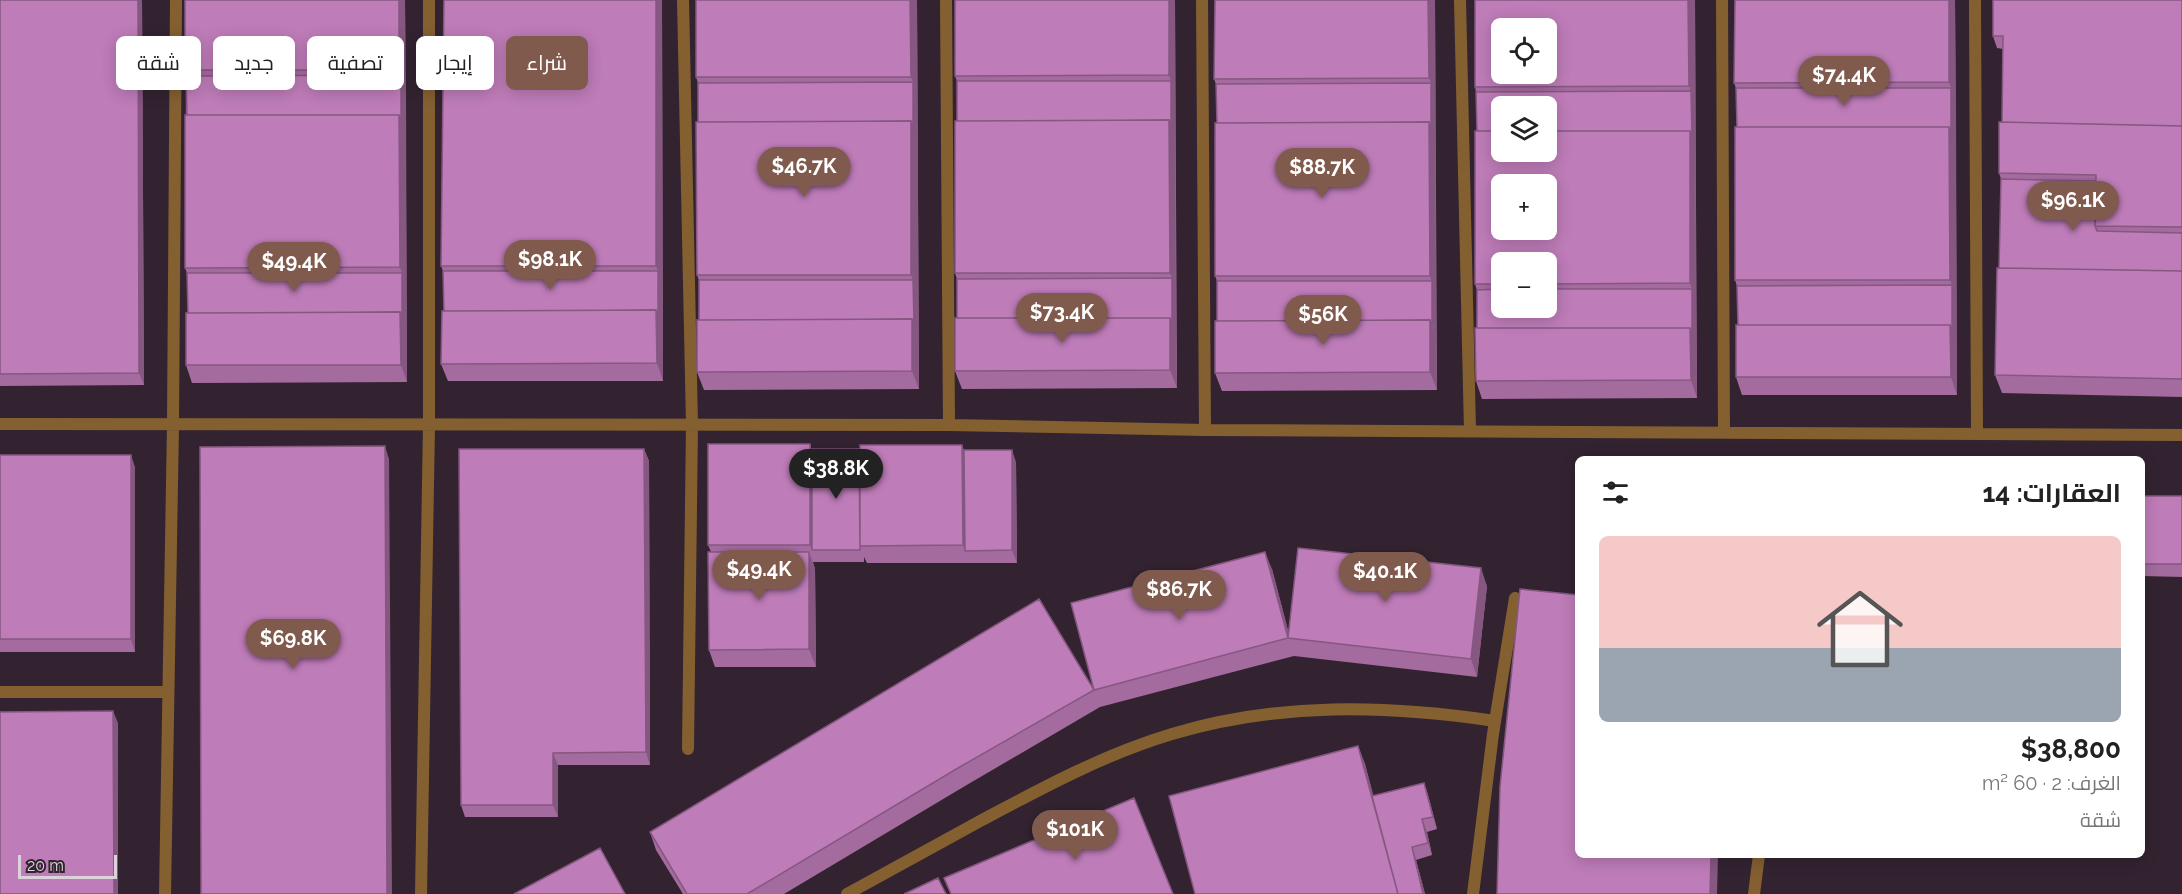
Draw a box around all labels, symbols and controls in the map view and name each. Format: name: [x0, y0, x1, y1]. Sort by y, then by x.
map controls: [1491, 18, 1557, 318]
button: locate: [1491, 18, 1557, 84]
chip: شقة: [116, 36, 201, 90]
chip: جديد: [213, 36, 295, 90]
chip: تصفية: [307, 36, 404, 90]
chip: إيجار: [416, 36, 494, 90]
chip: شراء: [506, 36, 588, 90]
pin: $74.4K: [1795, 56, 1893, 107]
text: $74.4K: [1812, 63, 1876, 87]
button: layers: [1491, 96, 1557, 162]
pin: $46.7K: [755, 147, 853, 198]
pin: $88.7K: [1273, 148, 1371, 199]
text: $46.7K: [772, 154, 836, 178]
text: $88.7K: [1289, 155, 1355, 179]
button: +: [1491, 174, 1557, 240]
pin: $96.1K: [2024, 181, 2122, 232]
text: $96.1K: [2041, 188, 2105, 212]
pin: $98.1K: [501, 240, 599, 291]
pin: $49.4K: [245, 242, 343, 293]
text: $98.1K: [518, 247, 582, 271]
text: $49.4K: [261, 249, 327, 273]
button: −: [1491, 252, 1557, 318]
pin: $73.4K: [1013, 293, 1111, 344]
pin: $56K: [1287, 295, 1359, 346]
text: $73.4K: [1030, 300, 1094, 324]
text: $56K: [1298, 302, 1348, 326]
pin: $38.8K: [787, 449, 885, 500]
text: $38.8K: [803, 456, 869, 480]
icon: filters: [1599, 476, 1632, 509]
text: العقارات: 14: [1983, 478, 2121, 508]
pin: $49.4K: [710, 550, 808, 601]
pin: $40.1K: [1336, 552, 1434, 603]
text: $49.4K: [726, 557, 792, 581]
text: $40.1K: [1353, 559, 1417, 583]
pin: $86.7K: [1130, 570, 1228, 621]
icon: home: [1806, 575, 1914, 683]
text: $86.7K: [1146, 577, 1212, 601]
pin: $69.8K: [244, 619, 342, 670]
text: $69.8K: [260, 626, 326, 650]
text: $38,800: [2021, 734, 2121, 764]
text: الغرف: 2 · 60 m²: [1982, 771, 2121, 795]
text: شقة: [2080, 808, 2121, 832]
pin: $101K: [1033, 810, 1117, 861]
text: $101K: [1046, 817, 1104, 841]
scale bar: [18, 852, 117, 880]
text: 20 m: [27, 856, 64, 875]

